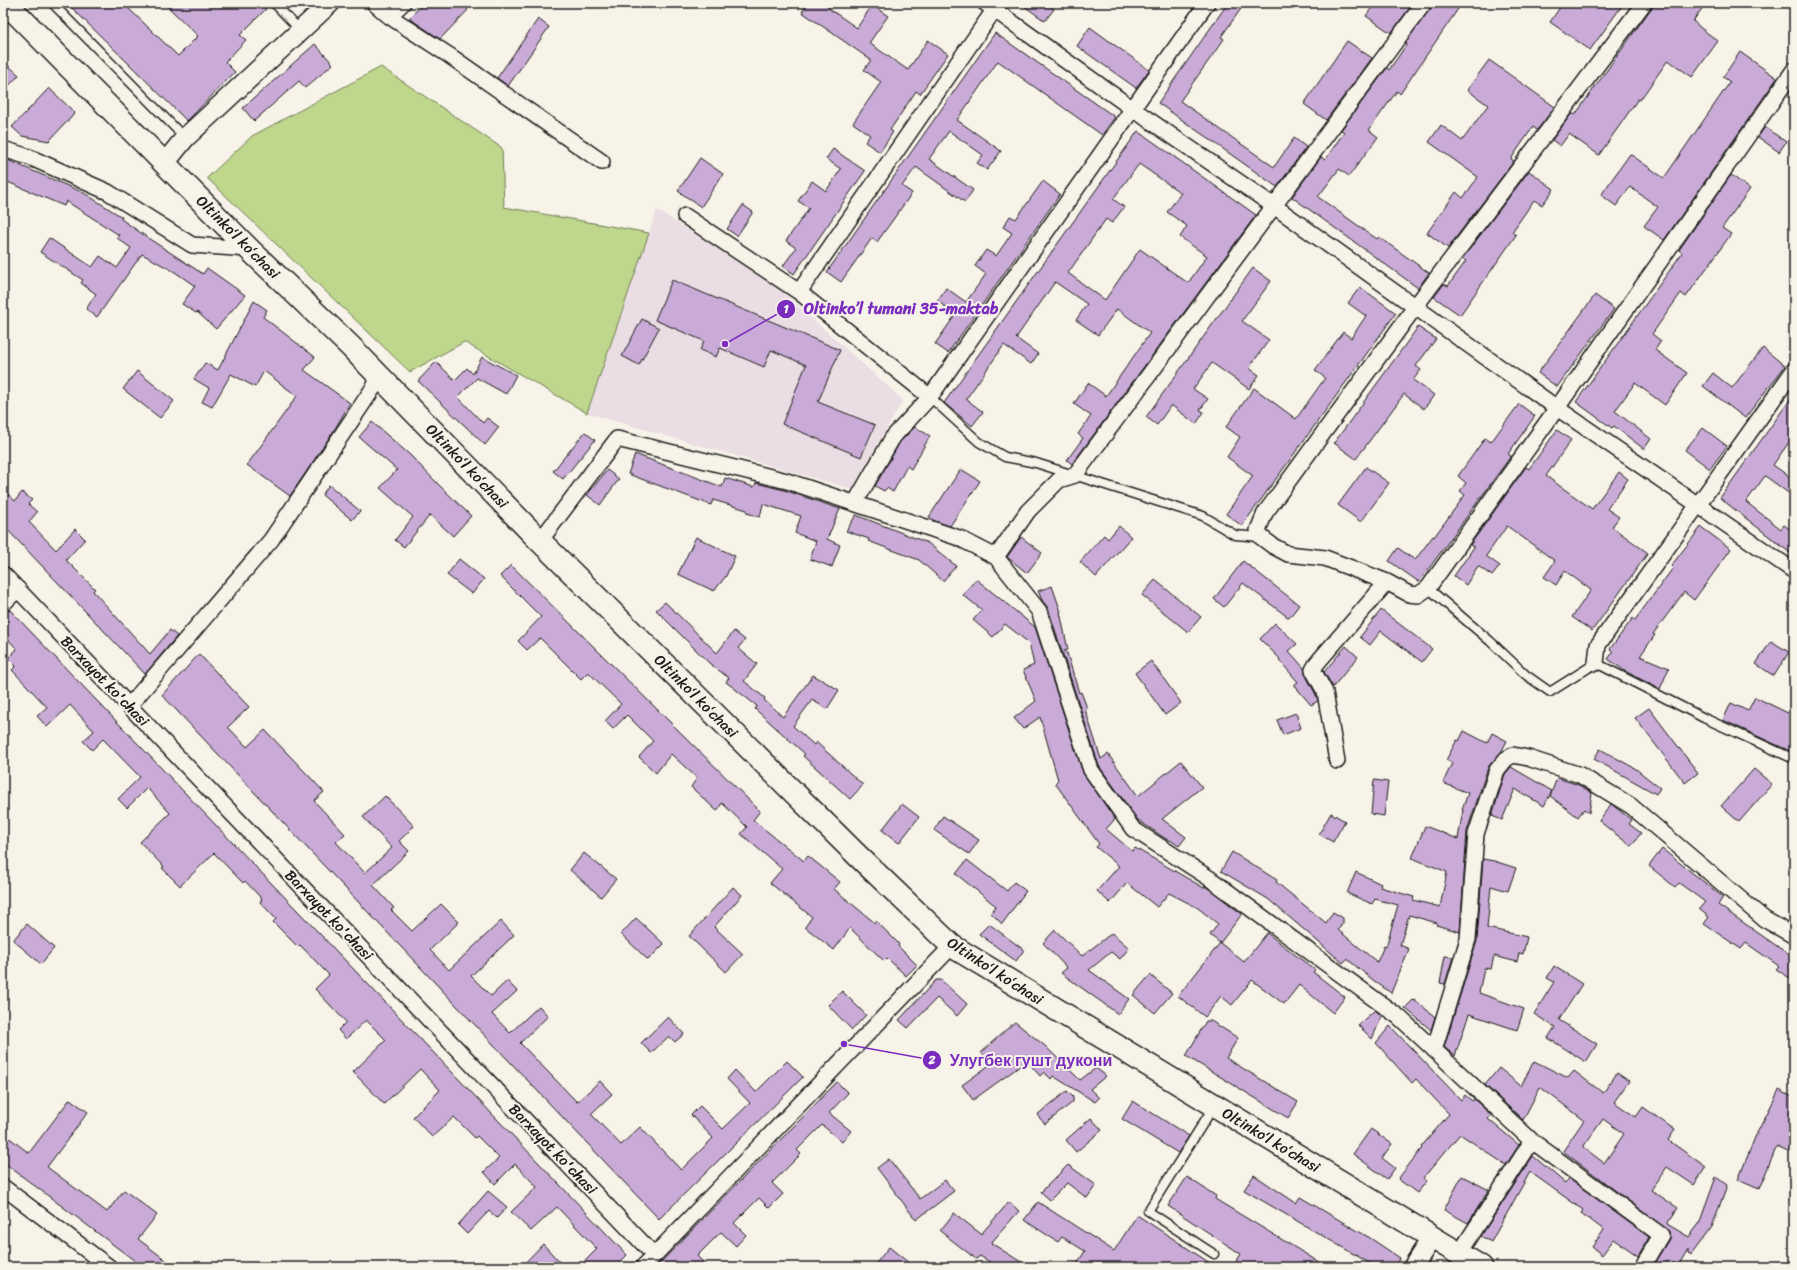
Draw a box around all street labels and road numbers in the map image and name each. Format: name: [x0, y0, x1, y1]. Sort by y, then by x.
street label: Oltinkoʻl koʻchasi: [190, 189, 287, 286]
street label: Oltinkoʻl koʻchasi: [419, 417, 515, 515]
street label: Barxayot ko'chasi: [54, 629, 156, 733]
street label: Oltinkoʻl koʻchasi: [648, 648, 745, 745]
street label: Barxayot ko'chasi: [278, 863, 380, 967]
street label: Oltinkoʻl koʻchasi: [942, 930, 1049, 1012]
street label: Barxayot ko'chasi: [502, 1097, 604, 1201]
street label: Oltinkoʻl koʻchasi: [1217, 1100, 1326, 1180]

